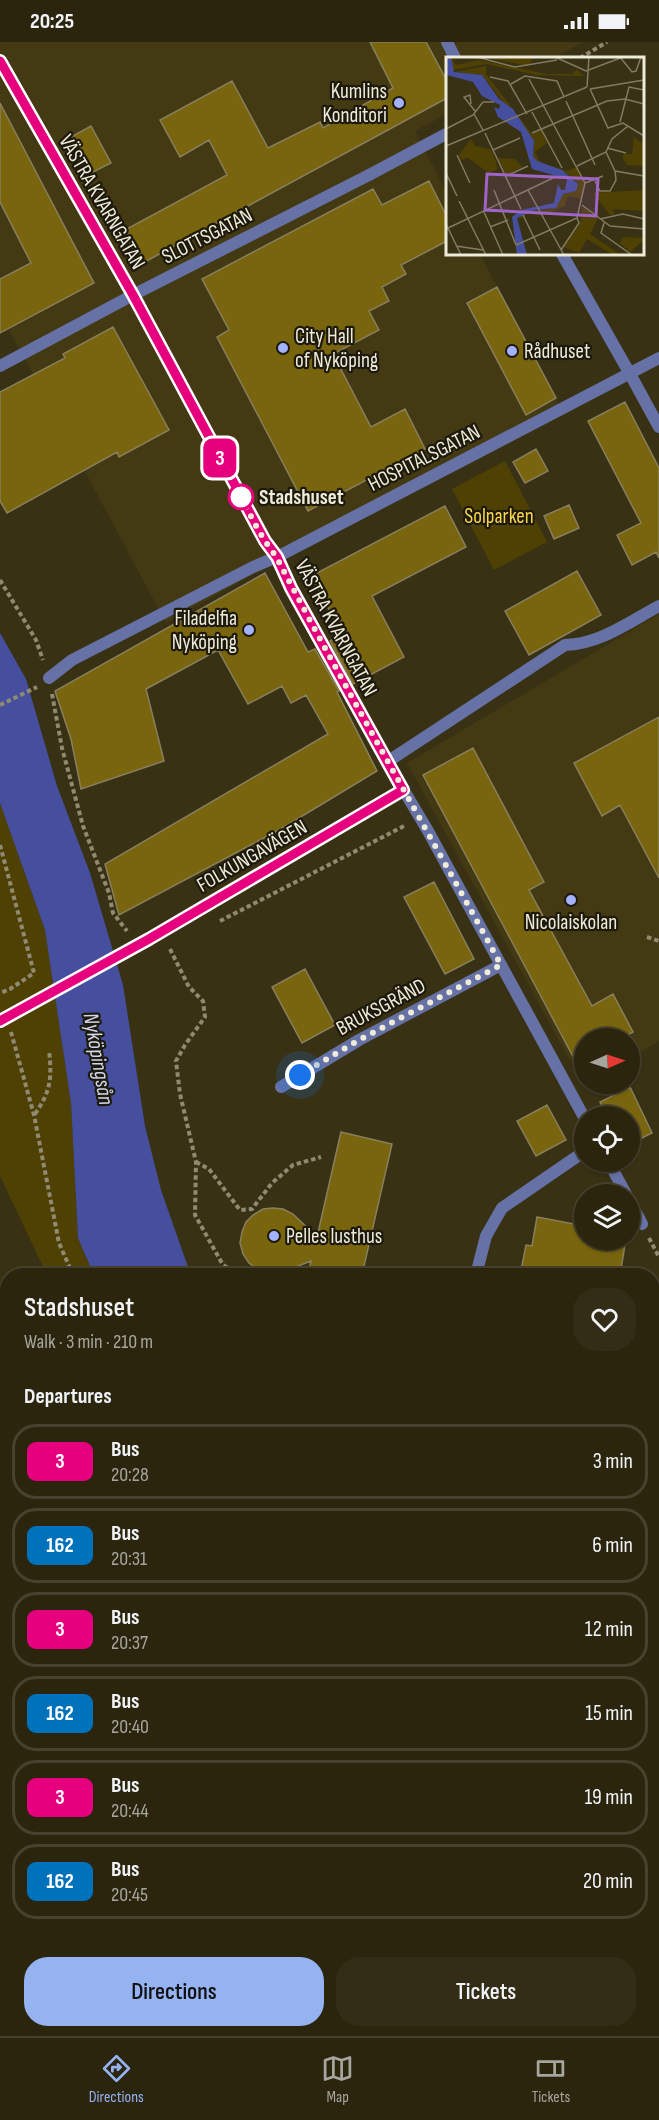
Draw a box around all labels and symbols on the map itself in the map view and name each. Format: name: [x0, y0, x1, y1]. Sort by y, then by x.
inset map: [446, 57, 644, 255]
place label: Kumlins Konditori: [323, 79, 387, 128]
marker: Kumlins Konditori: [392, 96, 406, 110]
street label: VÄSTRA KVARNGATAN: [53, 130, 151, 274]
street label: SLOTTSGATAN: [158, 203, 256, 269]
place label: City Hall of Nyköping: [295, 324, 378, 373]
place label: Rådhuset: [524, 339, 590, 364]
marker: City Hall of Nyköping: [276, 341, 290, 355]
marker: Rådhuset: [505, 344, 519, 358]
street label: HOSPITALSGATAN: [364, 419, 484, 497]
line badge: 3: [200, 438, 240, 478]
marker: Stadshuset: [228, 484, 254, 510]
place label: Stadshuset: [259, 485, 344, 510]
park label: Solparken: [464, 504, 534, 529]
street label: VÄSTRA KVARNGATAN: [289, 555, 383, 701]
place label: Filadelfia Nyköping: [172, 606, 237, 655]
marker: Filadelfia Nyköping: [242, 623, 256, 637]
street label: FOLKUNGAVÄGEN: [192, 814, 312, 898]
marker: Nicolaiskolan: [564, 893, 578, 907]
place label: Nicolaiskolan: [525, 910, 617, 935]
street label: BRUKSGRÄND: [332, 973, 430, 1041]
water label: Nyköpingsån: [77, 1011, 119, 1107]
north arrow: [574, 1028, 640, 1094]
your location: [285, 1060, 315, 1090]
place label: Pelles lusthus: [286, 1224, 382, 1249]
marker: Pelles lusthus: [267, 1229, 281, 1243]

